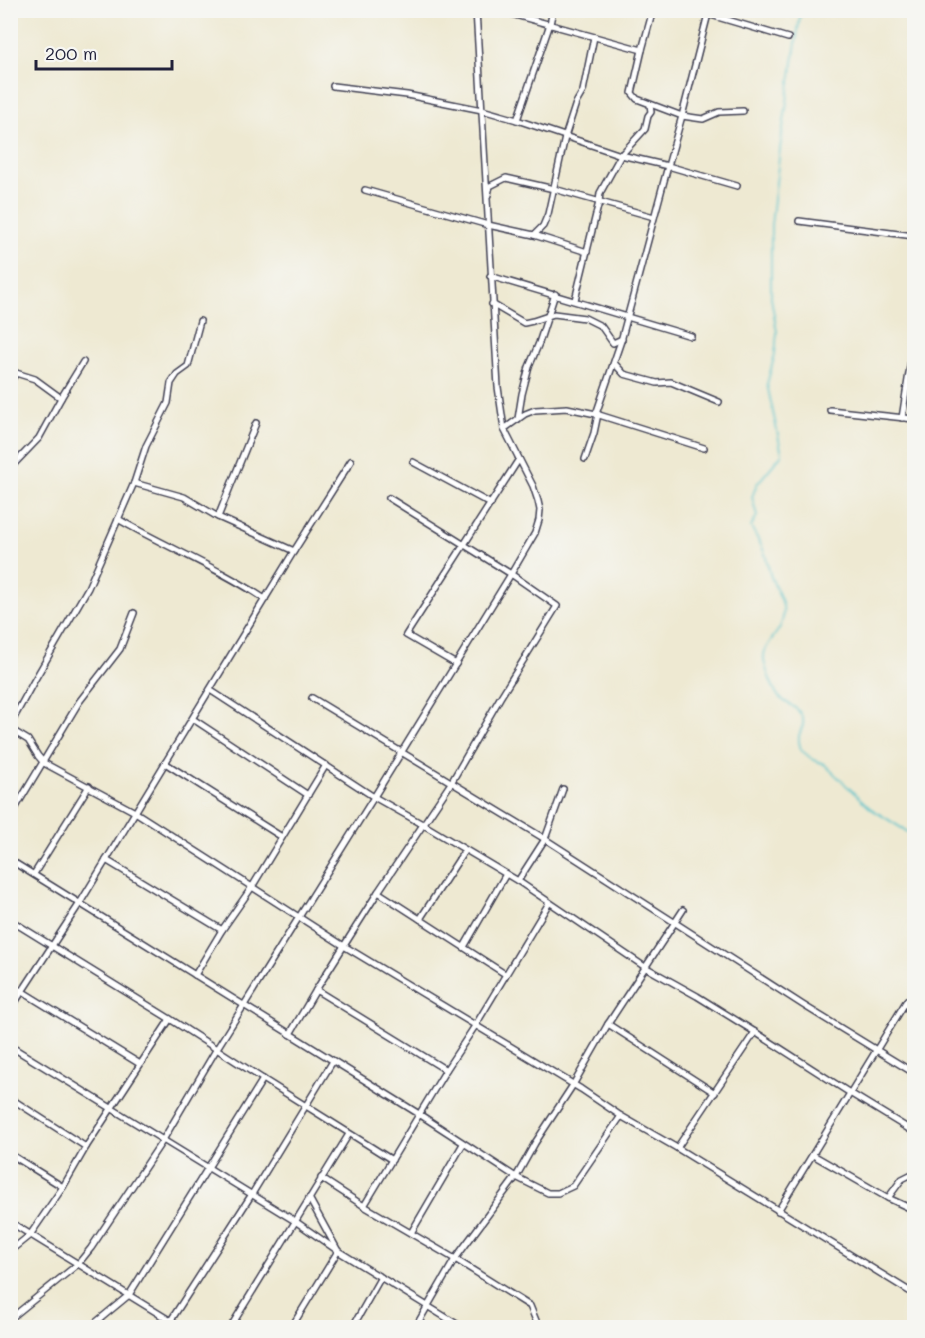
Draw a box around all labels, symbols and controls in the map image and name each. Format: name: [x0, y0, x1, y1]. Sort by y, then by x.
scale bar: [36, 33, 172, 71]
text: 200 m: [45, 41, 97, 65]

